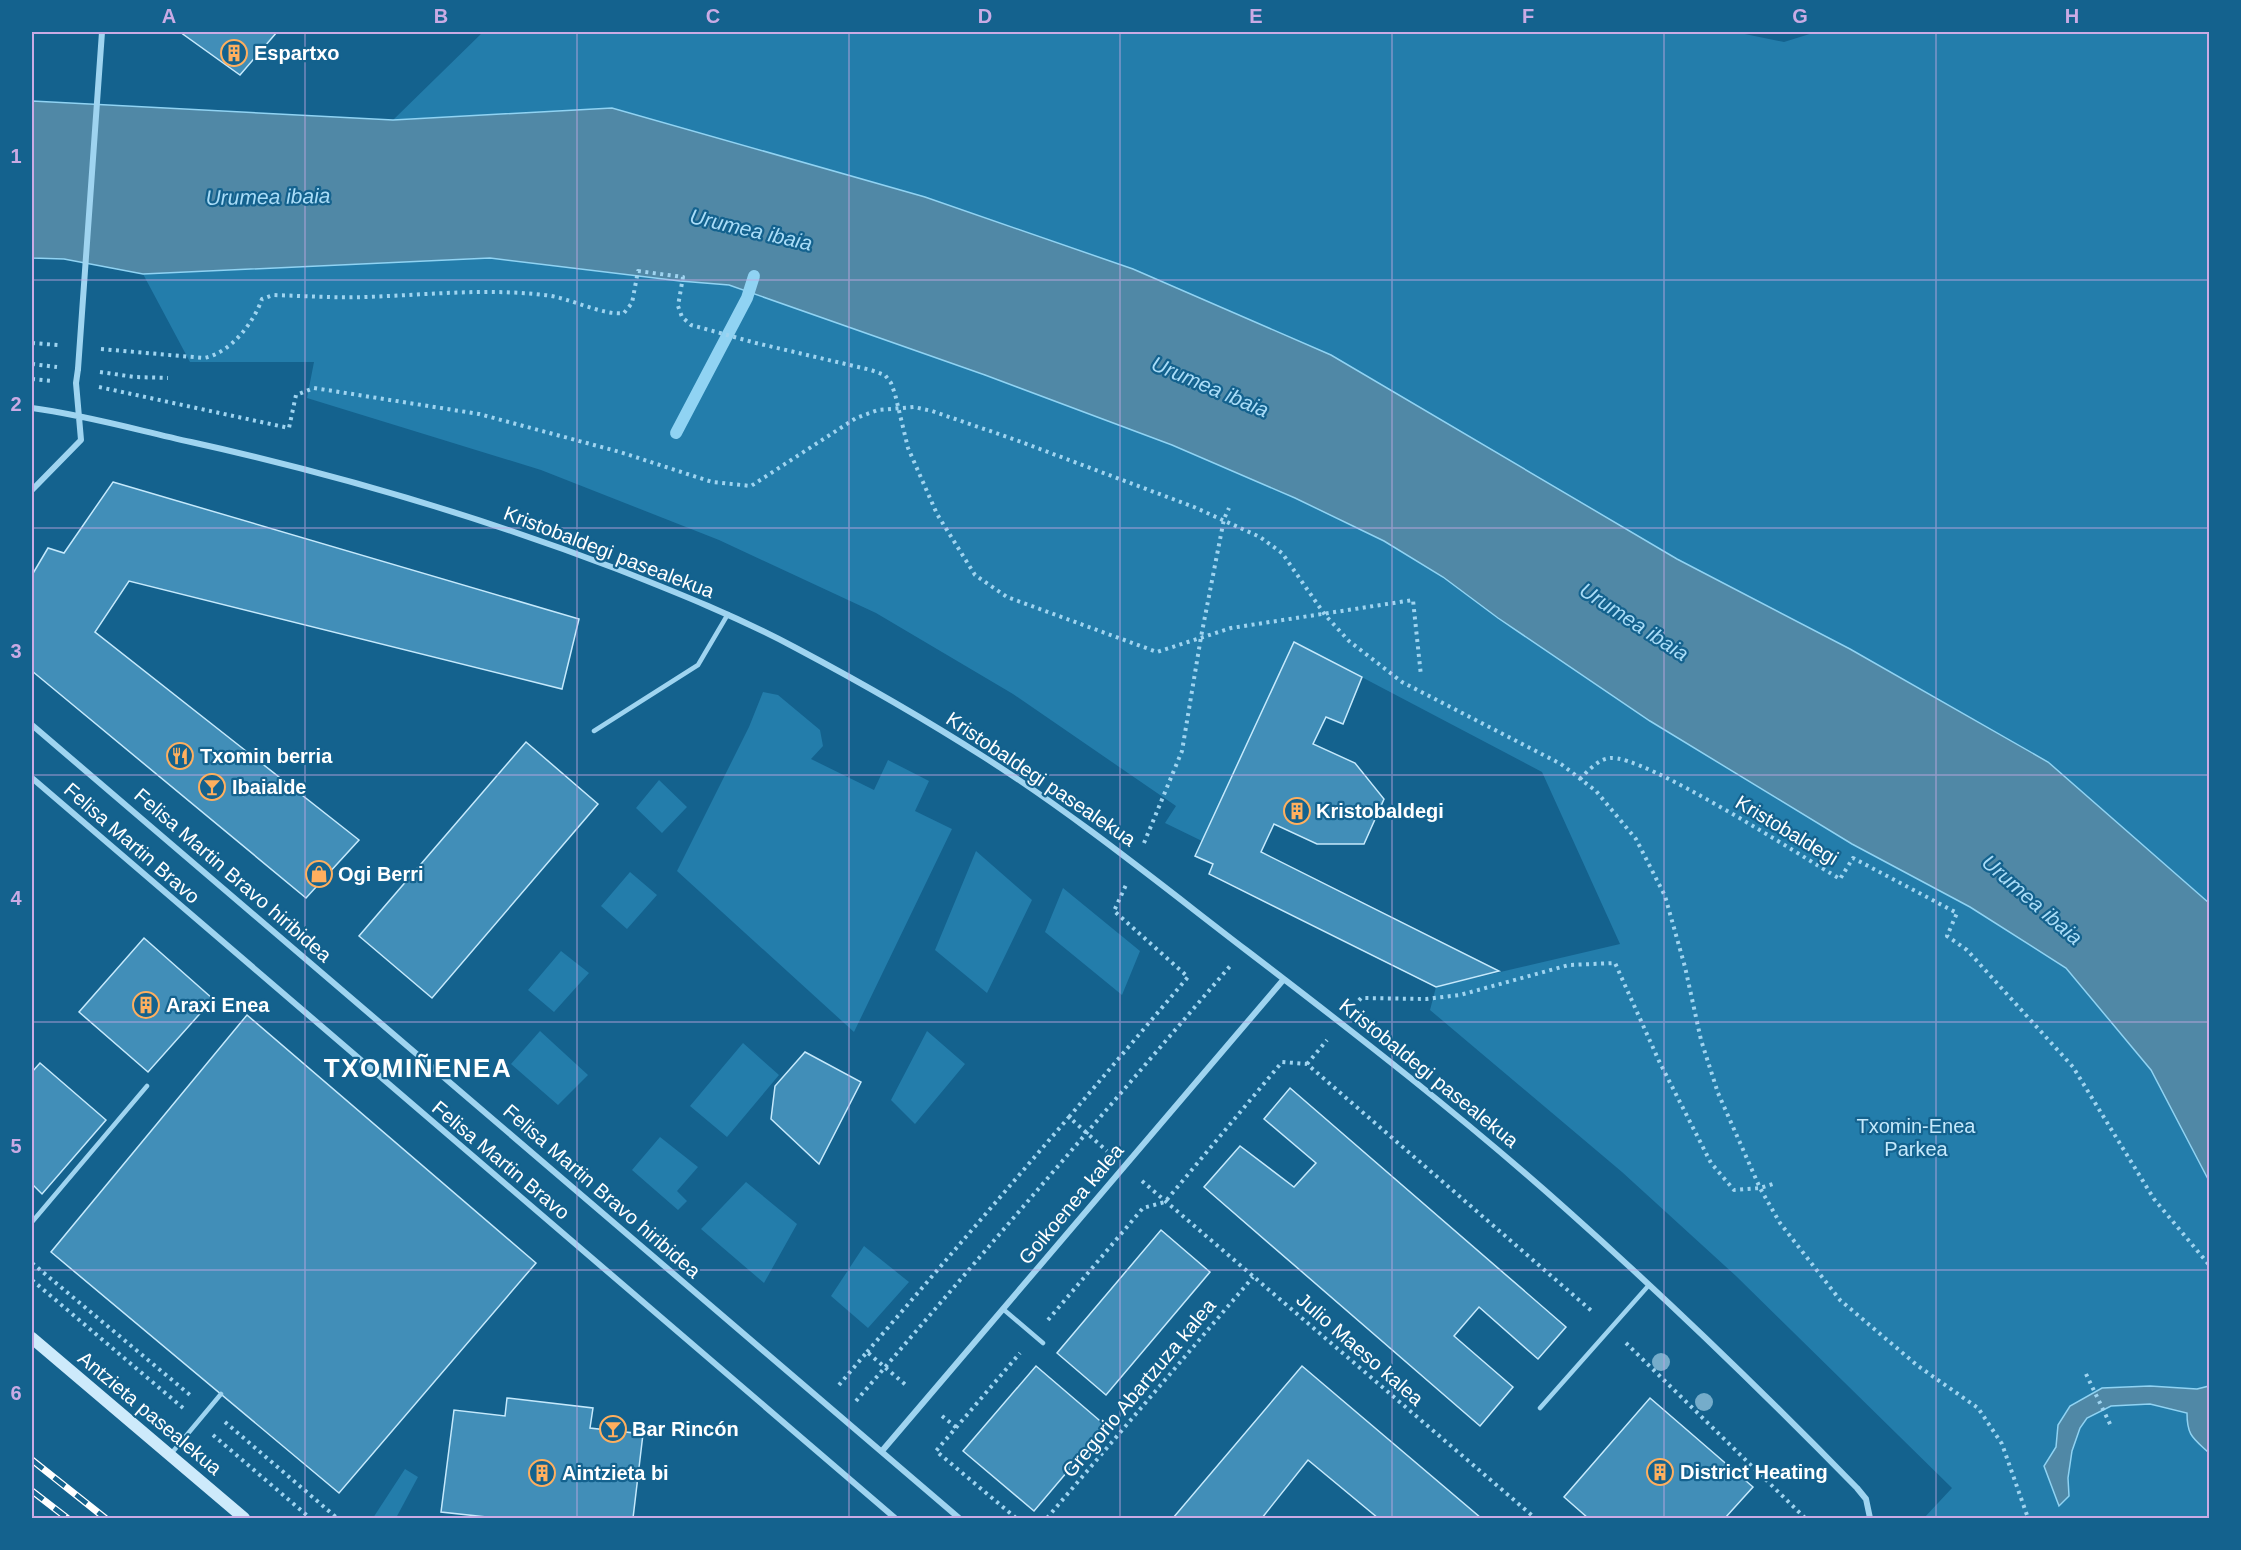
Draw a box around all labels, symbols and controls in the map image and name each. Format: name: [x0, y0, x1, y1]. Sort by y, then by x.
text: A: [162, 5, 176, 27]
text: B: [434, 5, 448, 27]
text: C: [706, 5, 720, 27]
text: D: [978, 5, 992, 27]
text: E: [1249, 5, 1263, 27]
text: F: [1522, 5, 1534, 27]
text: G: [1792, 5, 1808, 27]
text: H: [2065, 5, 2079, 27]
building icon: Espartxo: [219, 38, 249, 68]
place label: Espartxo: [254, 42, 340, 64]
text: 1: [10, 145, 22, 167]
water label: Urumea ibaia: [205, 184, 331, 209]
water label: Urumea ibaia: [688, 204, 815, 255]
water label: Urumea ibaia: [1148, 352, 1272, 422]
text: 2: [10, 393, 22, 415]
street label: Kristobaldegi pasealekua: [501, 502, 718, 603]
water label: Urumea ibaia: [1576, 578, 1693, 665]
text: 3: [10, 640, 22, 662]
street label: Kristobaldegi pasealekua: [942, 707, 1141, 851]
restaurant icon: Txomin berria: [165, 741, 195, 771]
place label: Txomin berria: [200, 745, 333, 767]
bar icon: Ibaialde: [197, 772, 227, 802]
place label: Ibaialde: [232, 776, 306, 798]
street label: Felisa Martin Bravo: [60, 778, 204, 908]
street label: Felisa Martin Bravo hiribidea: [130, 784, 337, 967]
street label: Kristobaldegi: [1732, 791, 1842, 869]
building icon: Kristobaldegi: [1282, 796, 1312, 826]
place label: Kristobaldegi: [1316, 800, 1444, 822]
water label: Urumea ibaia: [1978, 850, 2087, 949]
shop icon: Ogi Berri: [304, 859, 334, 889]
place label: Ogi Berri: [338, 863, 424, 885]
text: 4: [10, 887, 22, 909]
building icon: Araxi Enea: [131, 990, 161, 1020]
place label: Araxi Enea: [166, 994, 270, 1016]
street label: Kristobaldegi pasealekua: [1335, 994, 1523, 1152]
district label: TXOMIÑENEA: [324, 1053, 512, 1083]
street label: Felisa Martin Bravo: [428, 1096, 574, 1224]
street label: Felisa Martin Bravo hiribidea: [499, 1100, 706, 1283]
park label: Txomin-Enea Parkea: [1857, 1115, 1976, 1160]
text: 5: [10, 1135, 22, 1157]
street label: Goikoenea kalea: [1014, 1139, 1128, 1269]
street label: Julio Maeso kalea: [1292, 1288, 1428, 1410]
street label: Gregorio Abartzuza kalea: [1058, 1294, 1221, 1482]
street label: Antzieta pasealekua: [74, 1347, 227, 1480]
text: 6: [10, 1382, 22, 1404]
bar icon: Bar Rincón: [598, 1414, 628, 1444]
place label: Bar Rincón: [632, 1418, 739, 1440]
building icon: District Heating: [1645, 1457, 1675, 1487]
building icon: Aintzieta bi: [527, 1458, 557, 1488]
place label: District Heating: [1680, 1461, 1828, 1483]
place label: Aintzieta bi: [562, 1462, 669, 1484]

